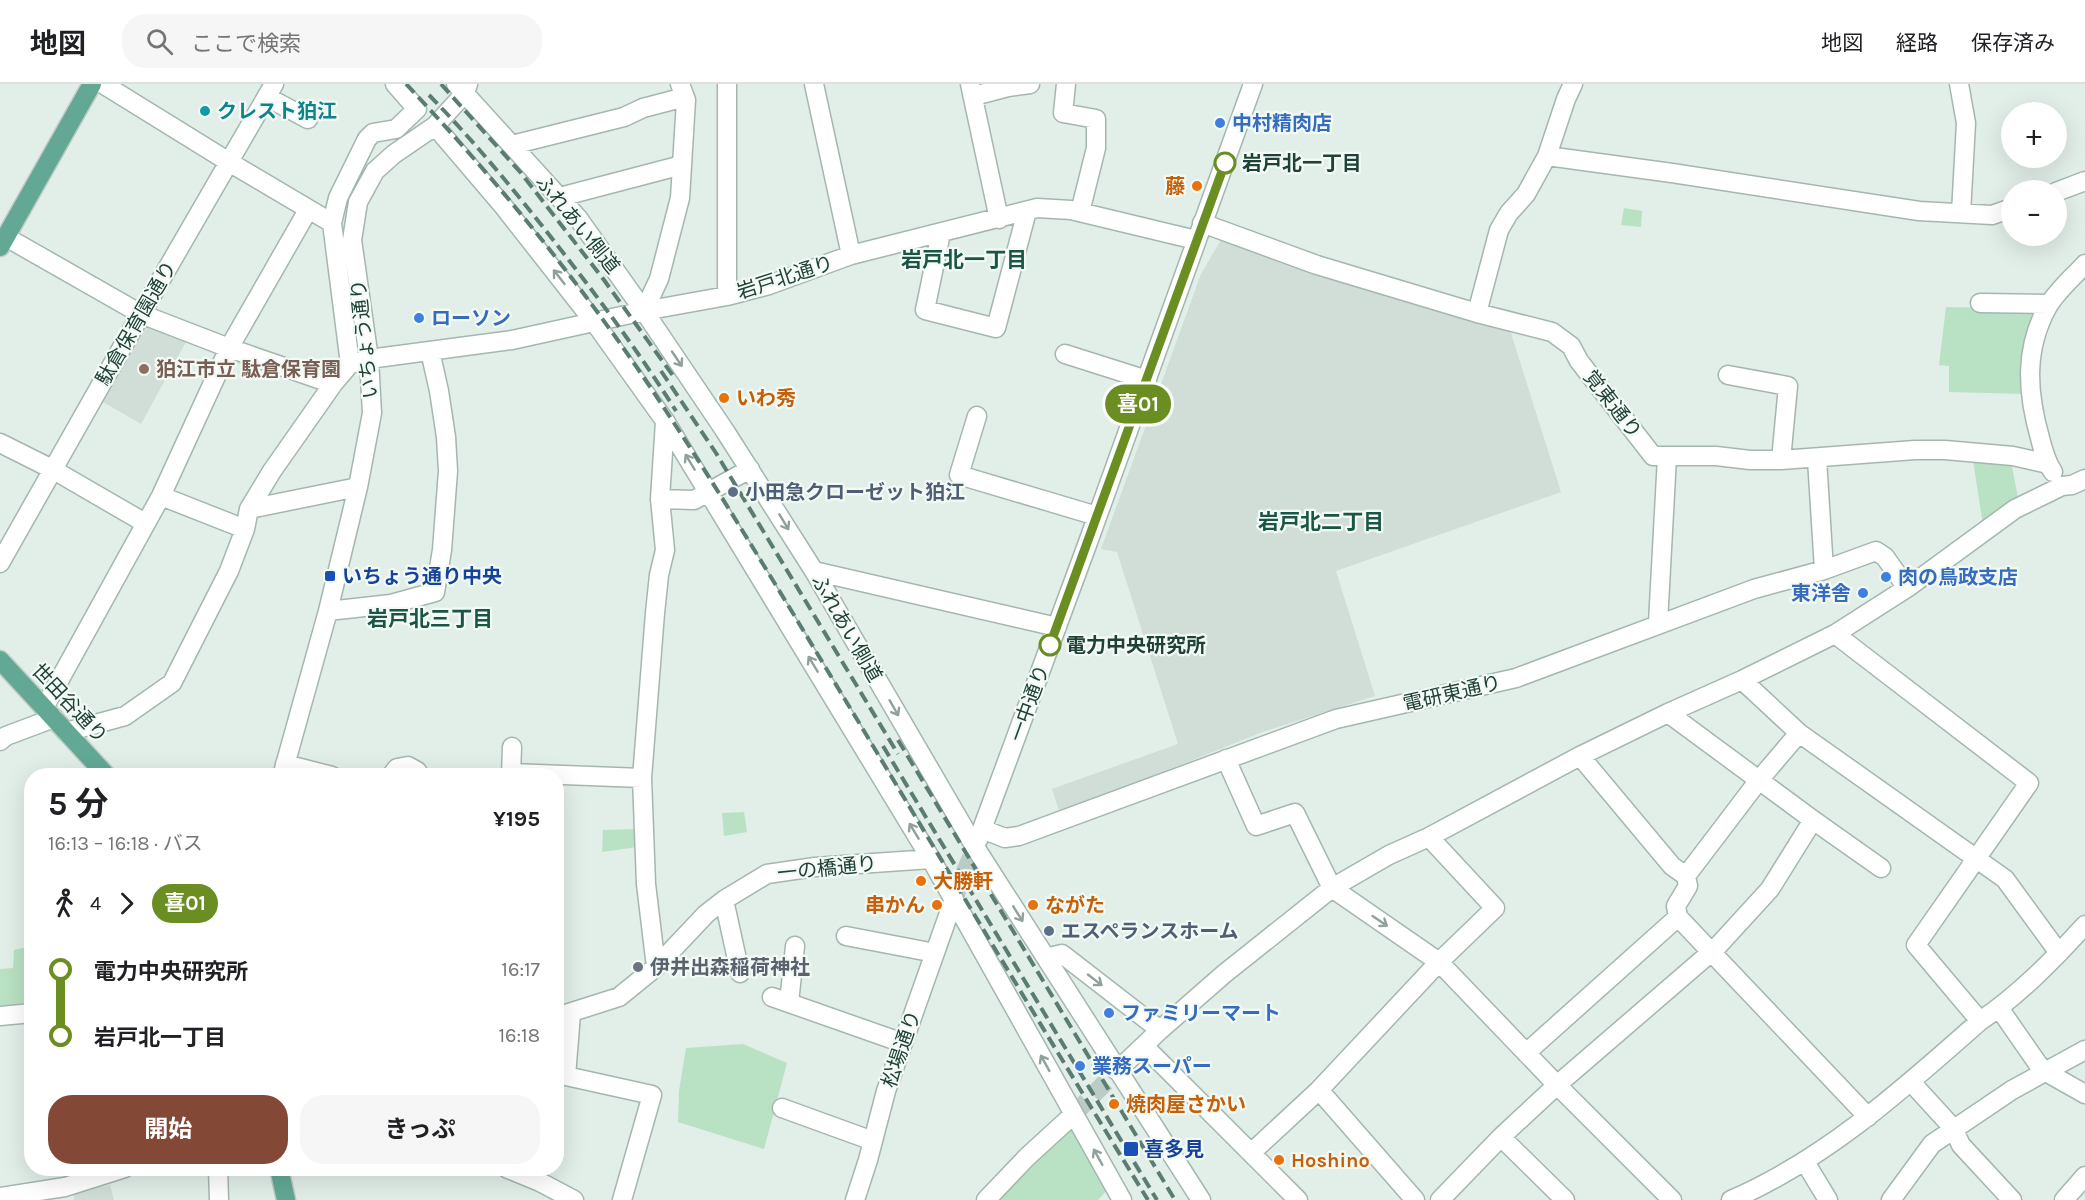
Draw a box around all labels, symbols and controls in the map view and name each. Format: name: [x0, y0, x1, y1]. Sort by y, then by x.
search box: [122, 14, 542, 68]
icon: search: [143, 25, 176, 58]
text: 地図: [30, 27, 86, 60]
text: ここで検索: [191, 31, 301, 57]
text: 地図: [1821, 31, 1863, 55]
text: 経路: [1896, 31, 1938, 55]
text: 保存済み: [1971, 31, 2055, 55]
place label: クレスト狛江: [217, 100, 337, 123]
map controls: [2001, 102, 2067, 246]
button: +: [2001, 102, 2067, 168]
marker: クレスト狛江: [198, 104, 212, 118]
place label: 中村精肉店: [1232, 112, 1332, 135]
marker: 中村精肉店: [1213, 116, 1227, 130]
marker: 岩戸北一丁目: [1214, 152, 1236, 174]
place label: 岩戸北一丁目: [1242, 152, 1362, 175]
street label: ふれあい側道: [531, 170, 624, 278]
place label: 藤: [1165, 175, 1185, 198]
marker: 藤: [1190, 179, 1204, 193]
button: −: [2001, 180, 2067, 246]
district label: 岩戸北一丁目: [901, 248, 1027, 272]
street label: 岩戸北通り: [734, 251, 836, 304]
street label: 駄倉保育園通り: [91, 257, 181, 390]
one-way arrow: [553, 269, 566, 285]
street label: いちょう通り: [347, 278, 382, 400]
place label: ローソン: [431, 307, 511, 330]
marker: ローソン: [412, 311, 426, 325]
one-way arrow: [671, 351, 683, 367]
place label: 狛江市立 駄倉保育園: [156, 358, 341, 381]
marker: 狛江市立 駄倉保育園: [137, 362, 151, 376]
street label: 覚東通り: [1579, 366, 1646, 443]
line badge: 喜01: [1104, 384, 1172, 424]
place label: いわ秀: [736, 387, 796, 410]
marker: いわ秀: [717, 391, 731, 405]
text: 喜01: [1117, 392, 1159, 416]
one-way arrow: [683, 454, 695, 471]
place label: 小田急クローゼット狛江: [745, 481, 965, 504]
marker: 小田急クローゼット狛江: [726, 485, 740, 499]
district label: 岩戸北二丁目: [1258, 510, 1384, 534]
one-way arrow: [779, 513, 791, 530]
place label: いちょう通り中央: [342, 565, 502, 588]
place label: 肉の鳥政支店: [1898, 566, 2018, 589]
marker: いちょう通り中央: [323, 569, 337, 583]
marker: 肉の鳥政支店: [1879, 570, 1893, 584]
street label: ふれあい側道: [807, 571, 887, 686]
place label: 東洋舎: [1791, 582, 1851, 605]
marker: 東洋舎: [1856, 586, 1870, 600]
district label: 岩戸北三丁目: [367, 607, 493, 631]
marker: 電力中央研究所: [1039, 634, 1061, 656]
place label: 電力中央研究所: [1066, 634, 1206, 657]
one-way arrow: [806, 656, 818, 673]
street label: 世田谷通り: [27, 659, 112, 748]
street label: 一中通り: [1005, 662, 1054, 745]
street label: 電研東通り: [1401, 671, 1503, 716]
one-way arrow: [888, 699, 900, 716]
text: 5 分: [48, 785, 109, 823]
text: ¥195: [493, 806, 540, 832]
one-way arrow: [908, 823, 920, 840]
text: 16:13 – 16:18 · バス: [48, 832, 203, 855]
street label: 一の橋通り: [776, 852, 878, 885]
place label: 大勝軒: [933, 870, 993, 893]
marker: 大勝軒: [914, 874, 928, 888]
icon: walk: [48, 887, 81, 920]
icon: forward: [110, 887, 143, 920]
text: 喜01: [164, 891, 206, 915]
text: 4: [90, 892, 101, 915]
place label: 串かん: [865, 894, 925, 917]
place label: ながた: [1045, 894, 1105, 917]
marker: 串かん: [930, 898, 944, 912]
marker: ながた: [1026, 898, 1040, 912]
one-way arrow: [1012, 905, 1024, 922]
one-way arrow: [1371, 915, 1387, 927]
place label: エスペランスホーム: [1061, 920, 1239, 943]
marker: エスペランスホーム: [1042, 924, 1056, 938]
place label: 伊井出森稲荷神社: [650, 956, 810, 979]
text: 16:17: [501, 958, 540, 981]
text: 電力中央研究所: [94, 959, 248, 985]
marker: 伊井出森稲荷神社: [631, 960, 645, 974]
one-way arrow: [1087, 973, 1103, 986]
place label: ファミリーマート: [1121, 1002, 1281, 1025]
marker: ファミリーマート: [1102, 1006, 1116, 1020]
street label: 松場通り: [878, 1008, 925, 1091]
text: 16:18: [498, 1024, 540, 1047]
text: 岩戸北一丁目: [94, 1025, 226, 1051]
one-way arrow: [1039, 1055, 1051, 1072]
place label: 業務スーパー: [1092, 1055, 1212, 1078]
marker: 業務スーパー: [1073, 1059, 1087, 1073]
place label: 焼肉屋さかい: [1126, 1093, 1246, 1116]
button: 開始: [48, 1095, 288, 1164]
button: きっぷ: [300, 1095, 540, 1164]
marker: 焼肉屋さかい: [1107, 1097, 1121, 1111]
place label: 喜多見: [1144, 1138, 1204, 1161]
marker: 喜多見: [1122, 1140, 1140, 1158]
one-way arrow: [1091, 1149, 1103, 1166]
place label: Hoshino: [1291, 1149, 1370, 1172]
marker: Hoshino: [1272, 1153, 1286, 1167]

